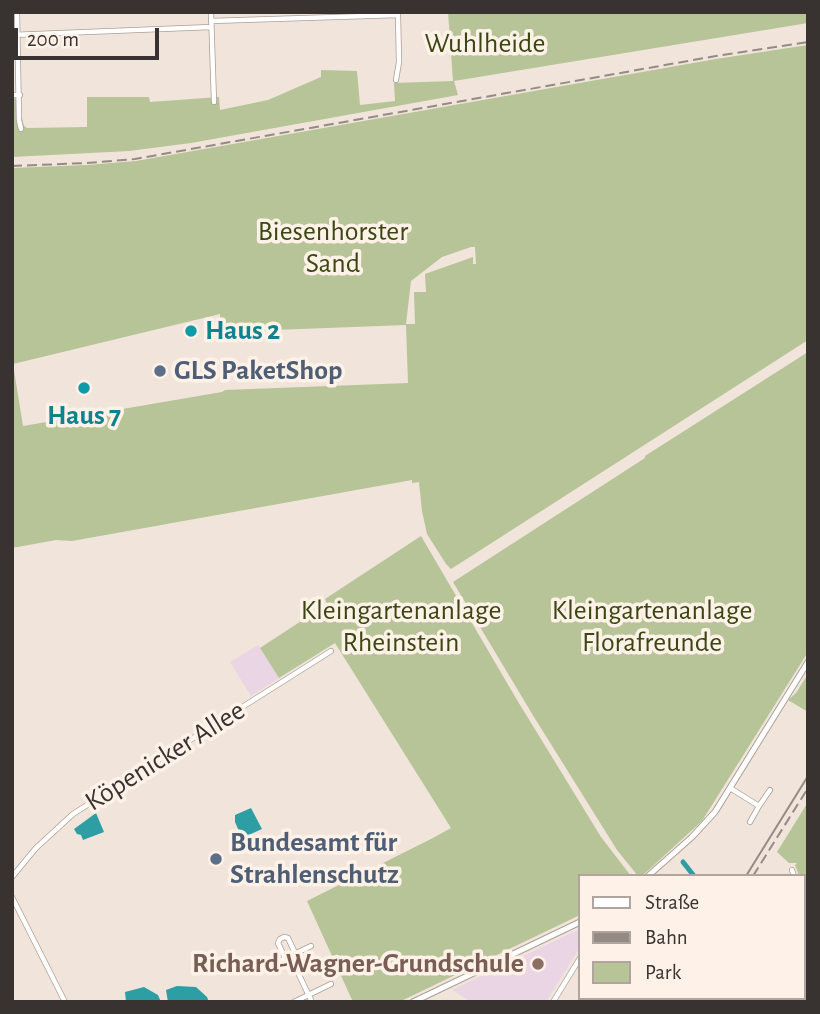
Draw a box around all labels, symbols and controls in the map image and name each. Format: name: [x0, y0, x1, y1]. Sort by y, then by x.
scale bar: [18, 14, 163, 58]
park label: Wuhlheide: [424, 27, 546, 61]
text: 200 m: [27, 29, 79, 50]
park label: Biesenhorster Sand: [258, 215, 408, 281]
place label: Haus 2: [205, 314, 280, 348]
marker: Haus 2: [183, 323, 199, 339]
place label: GLS PaketShop: [174, 354, 342, 388]
marker: GLS PaketShop: [152, 363, 168, 379]
marker: Haus 7: [76, 380, 92, 396]
place label: Haus 7: [47, 399, 121, 433]
park label: Kleingartenanlage Rheinstein: [301, 594, 501, 660]
park label: Kleingartenanlage Florafreunde: [552, 594, 752, 660]
street label: Köpenicker Allee: [79, 693, 251, 819]
place label: Bundesamt für Strahlenschutz: [230, 826, 399, 892]
marker: Bundesamt für Strahlenschutz: [208, 851, 224, 867]
legend: [578, 874, 806, 1000]
text: Straße: [645, 892, 699, 913]
text: Bahn: [645, 927, 688, 948]
place label: Richard-Wagner-Grundschule: [192, 947, 524, 981]
marker: Richard-Wagner-Grundschule: [530, 956, 546, 972]
text: Park: [645, 962, 681, 983]

